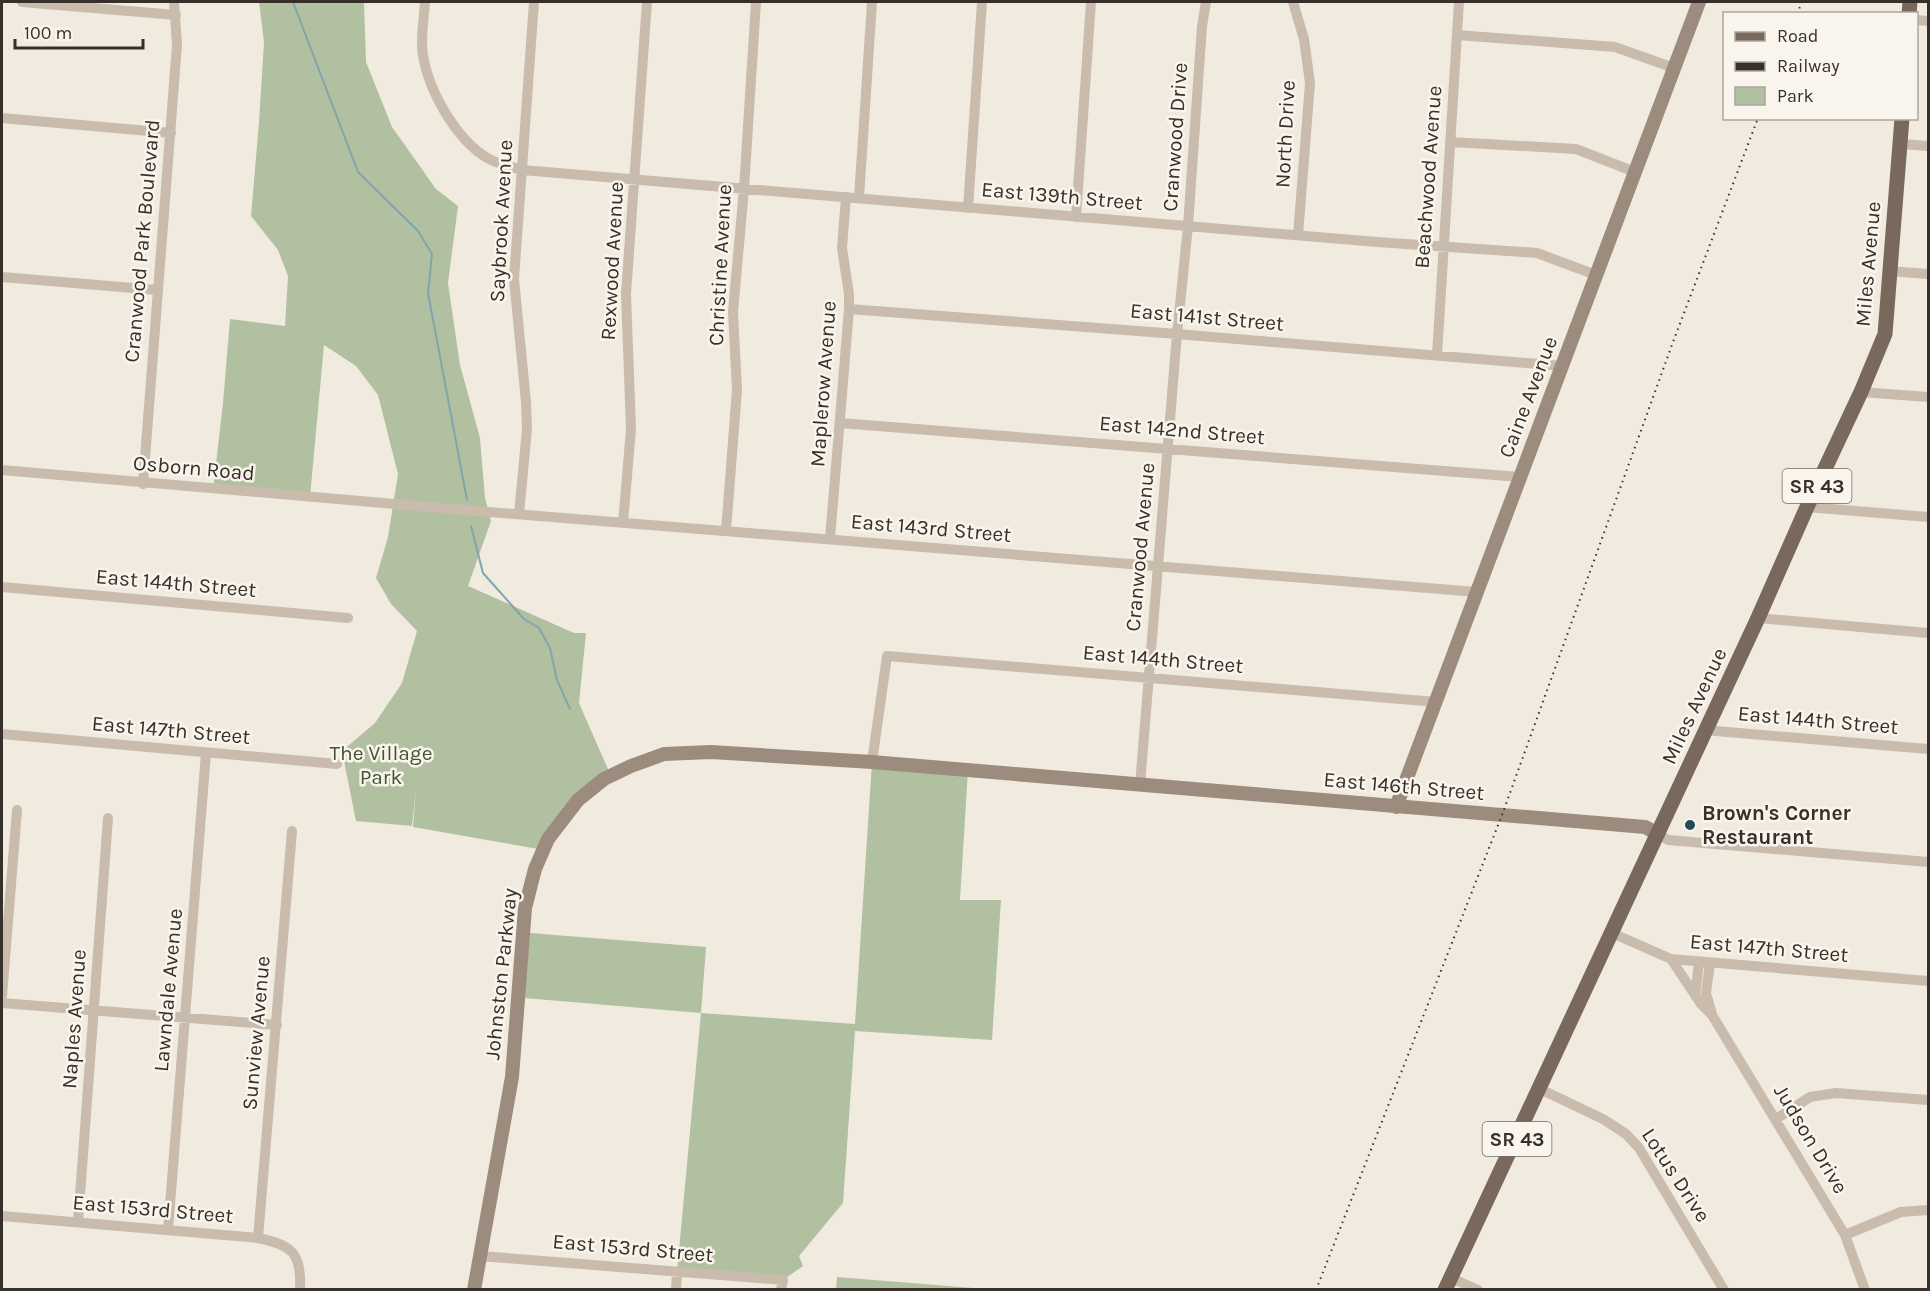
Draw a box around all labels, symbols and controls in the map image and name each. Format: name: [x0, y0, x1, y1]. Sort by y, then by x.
scale bar: [15, 12, 142, 50]
legend: [1723, 12, 1918, 120]
text: 100 m: [24, 22, 72, 44]
text: Road: [1777, 25, 1818, 47]
text: Railway: [1777, 55, 1840, 77]
street label: Cranwood Drive: [1158, 62, 1192, 212]
street label: North Drive: [1270, 79, 1300, 189]
street label: Beachwood Avenue: [1410, 85, 1446, 269]
text: Park: [1777, 85, 1814, 107]
street label: Cranwood Park Boulevard: [119, 118, 165, 364]
street label: Saybrook Avenue: [485, 139, 517, 303]
street label: East 139th Street: [980, 177, 1144, 215]
street label: Rexwood Avenue: [596, 181, 628, 341]
street label: Christine Avenue: [704, 183, 736, 347]
street label: Miles Avenue: [1851, 200, 1885, 328]
street label: East 141st Street: [1129, 298, 1285, 336]
street label: Maplerow Avenue: [805, 300, 841, 468]
street label: Caine Avenue: [1494, 333, 1562, 461]
street label: East 142nd Street: [1098, 411, 1266, 449]
street label: Osborn Road: [132, 451, 256, 485]
street label: Cranwood Avenue: [1121, 462, 1159, 632]
road number: SR 43: [1782, 469, 1852, 503]
street label: East 143rd Street: [850, 509, 1012, 547]
street label: East 144th Street: [95, 564, 257, 602]
street label: East 144th Street: [1082, 640, 1244, 678]
street label: Miles Avenue: [1657, 644, 1731, 768]
street label: East 144th Street: [1737, 701, 1899, 739]
street label: East 147th Street: [91, 711, 251, 749]
park label: The Village Park: [330, 741, 432, 789]
street label: East 146th Street: [1323, 767, 1485, 805]
place label: Brown's Corner Restaurant: [1702, 801, 1852, 849]
marker: Brown's Corner Restaurant: [1683, 818, 1697, 832]
street label: Johnston Parkway: [480, 887, 522, 1061]
street label: Lawndale Avenue: [149, 907, 187, 1073]
street label: East 147th Street: [1689, 929, 1849, 967]
street label: Naples Avenue: [57, 948, 91, 1090]
street label: Sunview Avenue: [237, 955, 275, 1111]
street label: Judson Drive: [1769, 1080, 1853, 1198]
road number: SR 43: [1482, 1122, 1552, 1156]
street label: Lotus Drive: [1637, 1124, 1715, 1226]
street label: East 153rd Street: [72, 1190, 234, 1228]
street label: East 153rd Street: [552, 1229, 714, 1267]

